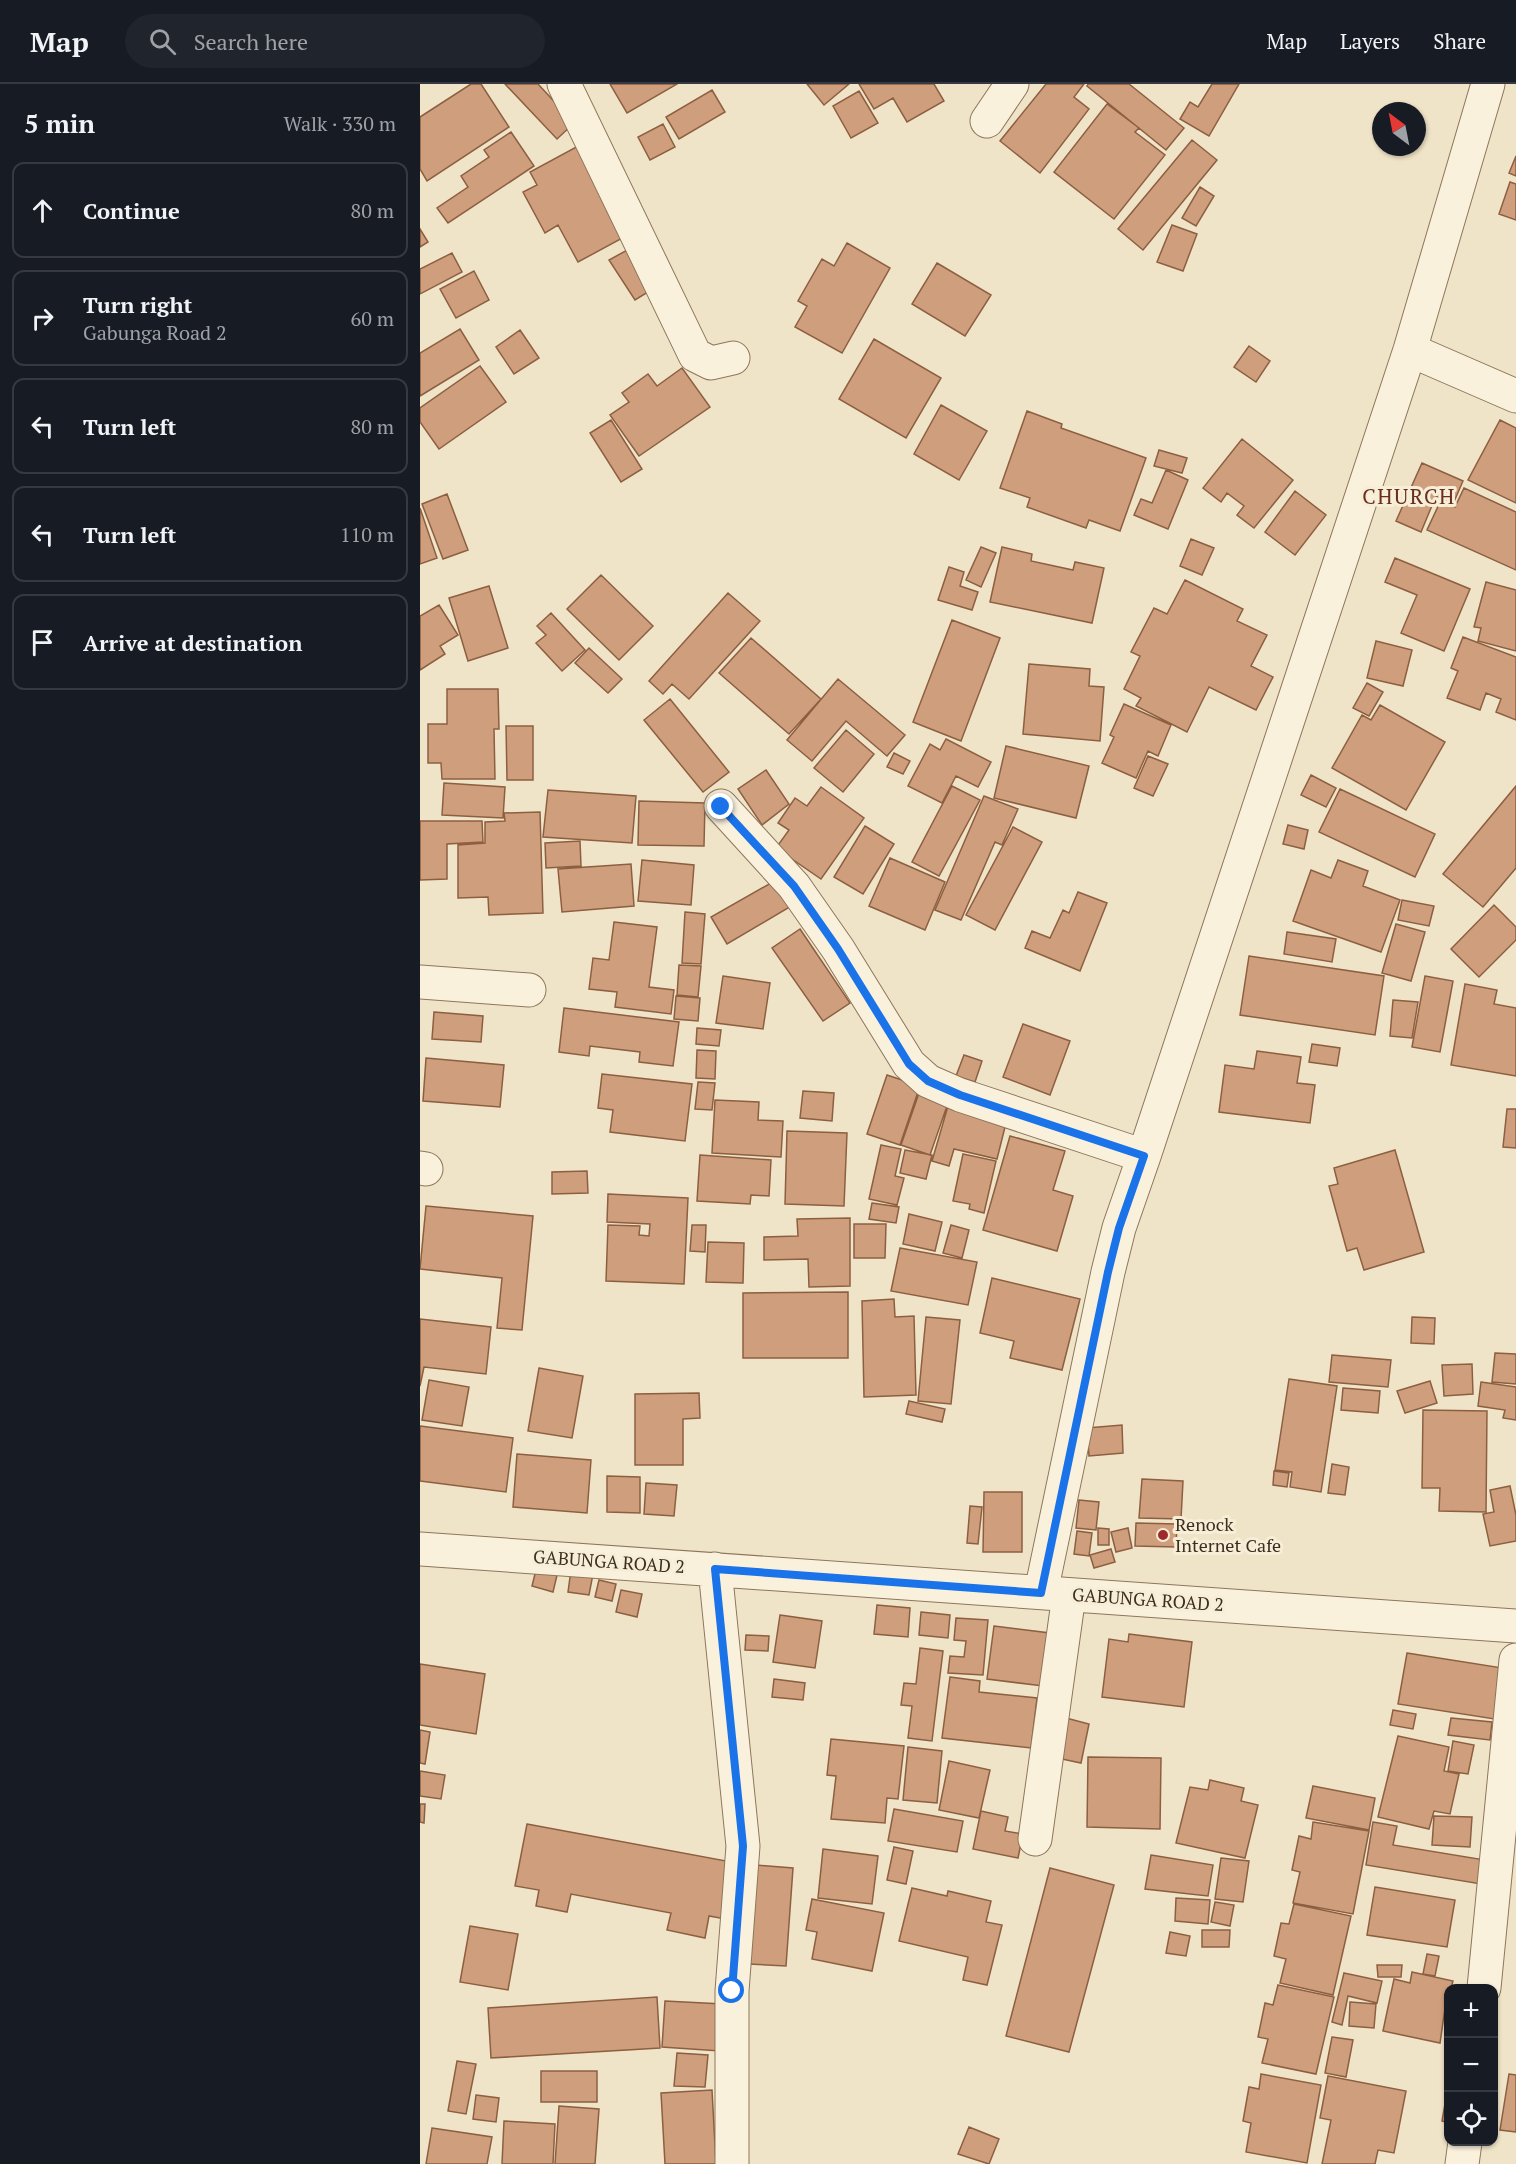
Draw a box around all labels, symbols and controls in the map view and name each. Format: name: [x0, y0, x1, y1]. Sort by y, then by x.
search box: [125, 14, 545, 68]
text: Map: [30, 23, 89, 60]
icon: search: [146, 25, 179, 58]
text: Search here: [194, 27, 308, 56]
text: Map: [1266, 27, 1307, 55]
text: Layers: [1340, 27, 1400, 55]
text: Share: [1433, 27, 1486, 55]
north arrow: [1372, 102, 1426, 156]
text: 5 min: [24, 106, 95, 140]
text: Walk · 330 m: [284, 110, 396, 137]
icon: ahead: [26, 194, 59, 227]
text: Continue: [83, 196, 180, 225]
text: 80 m: [351, 197, 394, 224]
text: Turn right: [83, 290, 192, 319]
icon: right: [26, 302, 59, 335]
text: 60 m: [351, 305, 394, 332]
text: Gabunga Road 2: [83, 319, 227, 346]
icon: left: [26, 410, 59, 443]
text: Turn left: [83, 412, 176, 441]
text: 80 m: [351, 413, 394, 440]
district label: CHURCH: [1362, 482, 1456, 510]
icon: left: [26, 518, 59, 551]
text: Turn left: [83, 520, 176, 549]
text: 110 m: [340, 521, 394, 548]
icon: arrive: [26, 626, 59, 659]
text: Arrive at destination: [83, 628, 302, 657]
route end: [707, 793, 733, 819]
place label: Renock Internet Cafe: [1175, 1512, 1281, 1557]
marker: Renock Internet Cafe: [1156, 1528, 1170, 1542]
street label: GABUNGA ROAD 2: [532, 1544, 686, 1578]
street label: GABUNGA ROAD 2: [1071, 1582, 1225, 1616]
route start: [718, 1977, 744, 2003]
map controls: [1444, 1984, 1498, 2146]
button: +: [1444, 1984, 1498, 2038]
button: −: [1444, 2038, 1498, 2092]
button: locate: [1444, 2092, 1498, 2146]

